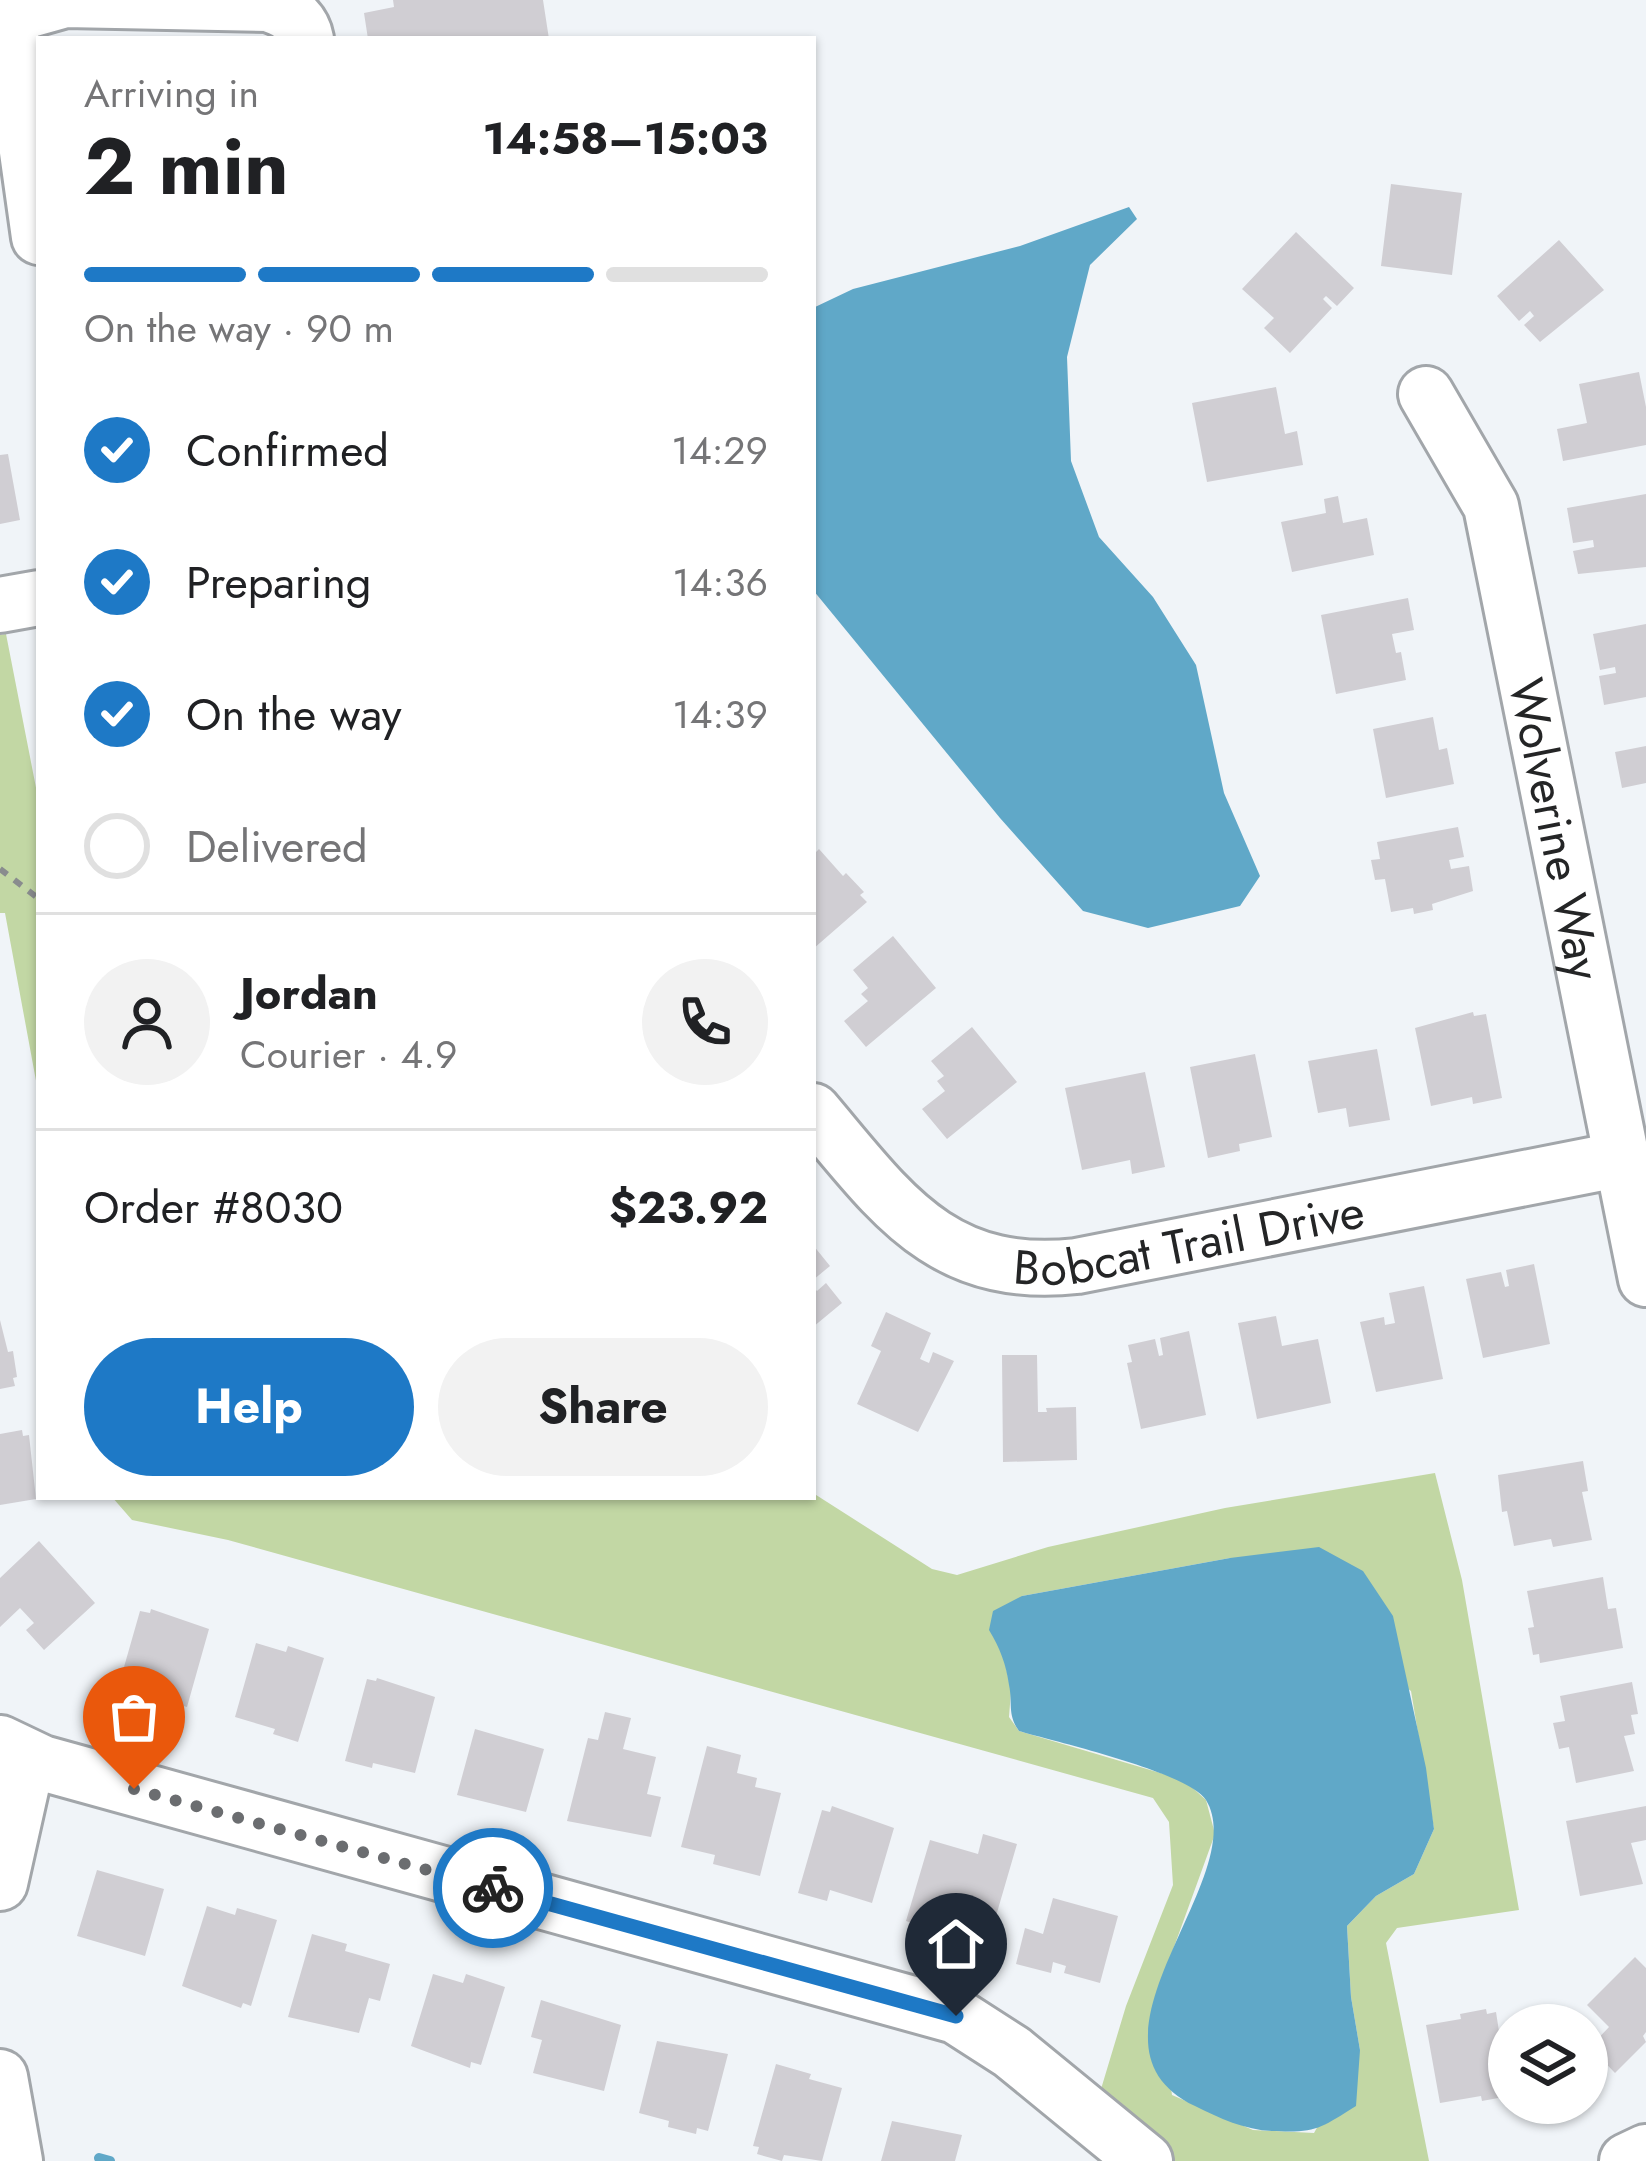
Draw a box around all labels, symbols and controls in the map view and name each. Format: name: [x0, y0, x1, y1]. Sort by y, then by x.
text: Arriving in: [84, 65, 259, 122]
text: 14:58–15:03: [483, 106, 768, 171]
text: 2 min: [84, 111, 289, 223]
text: On the way · 90 m: [84, 300, 394, 357]
icon: check: [84, 417, 150, 483]
text: Confirmed: [186, 418, 389, 483]
text: 14:29: [671, 422, 768, 479]
icon: check: [84, 549, 150, 615]
text: Preparing: [186, 550, 371, 615]
text: 14:36: [672, 554, 768, 611]
street label: Wolverine Way: [1492, 672, 1620, 987]
icon: check: [84, 681, 150, 747]
text: On the way: [186, 682, 402, 747]
text: 14:39: [672, 686, 768, 743]
text: Delivered: [186, 814, 368, 879]
button: person: [84, 959, 210, 1085]
button: phone: [642, 959, 768, 1085]
text: Jordan: [240, 961, 378, 1026]
text: Courier · 4.9: [240, 1026, 457, 1083]
text: Order #8030: [84, 1175, 343, 1240]
text: $23.92: [609, 1175, 768, 1240]
street label: Bobcat Trail Drive: [1011, 1176, 1370, 1303]
button: Help: [84, 1338, 414, 1476]
button: Share: [438, 1338, 768, 1476]
pin: [83, 1666, 185, 1789]
icon: bag: [101, 1684, 167, 1750]
courier: [433, 1828, 553, 1948]
icon: bike: [460, 1855, 526, 1921]
pin: [905, 1893, 1007, 2016]
icon: home: [923, 1911, 989, 1977]
map controls: [1488, 2004, 1608, 2124]
button: layers: [1488, 2004, 1608, 2124]

